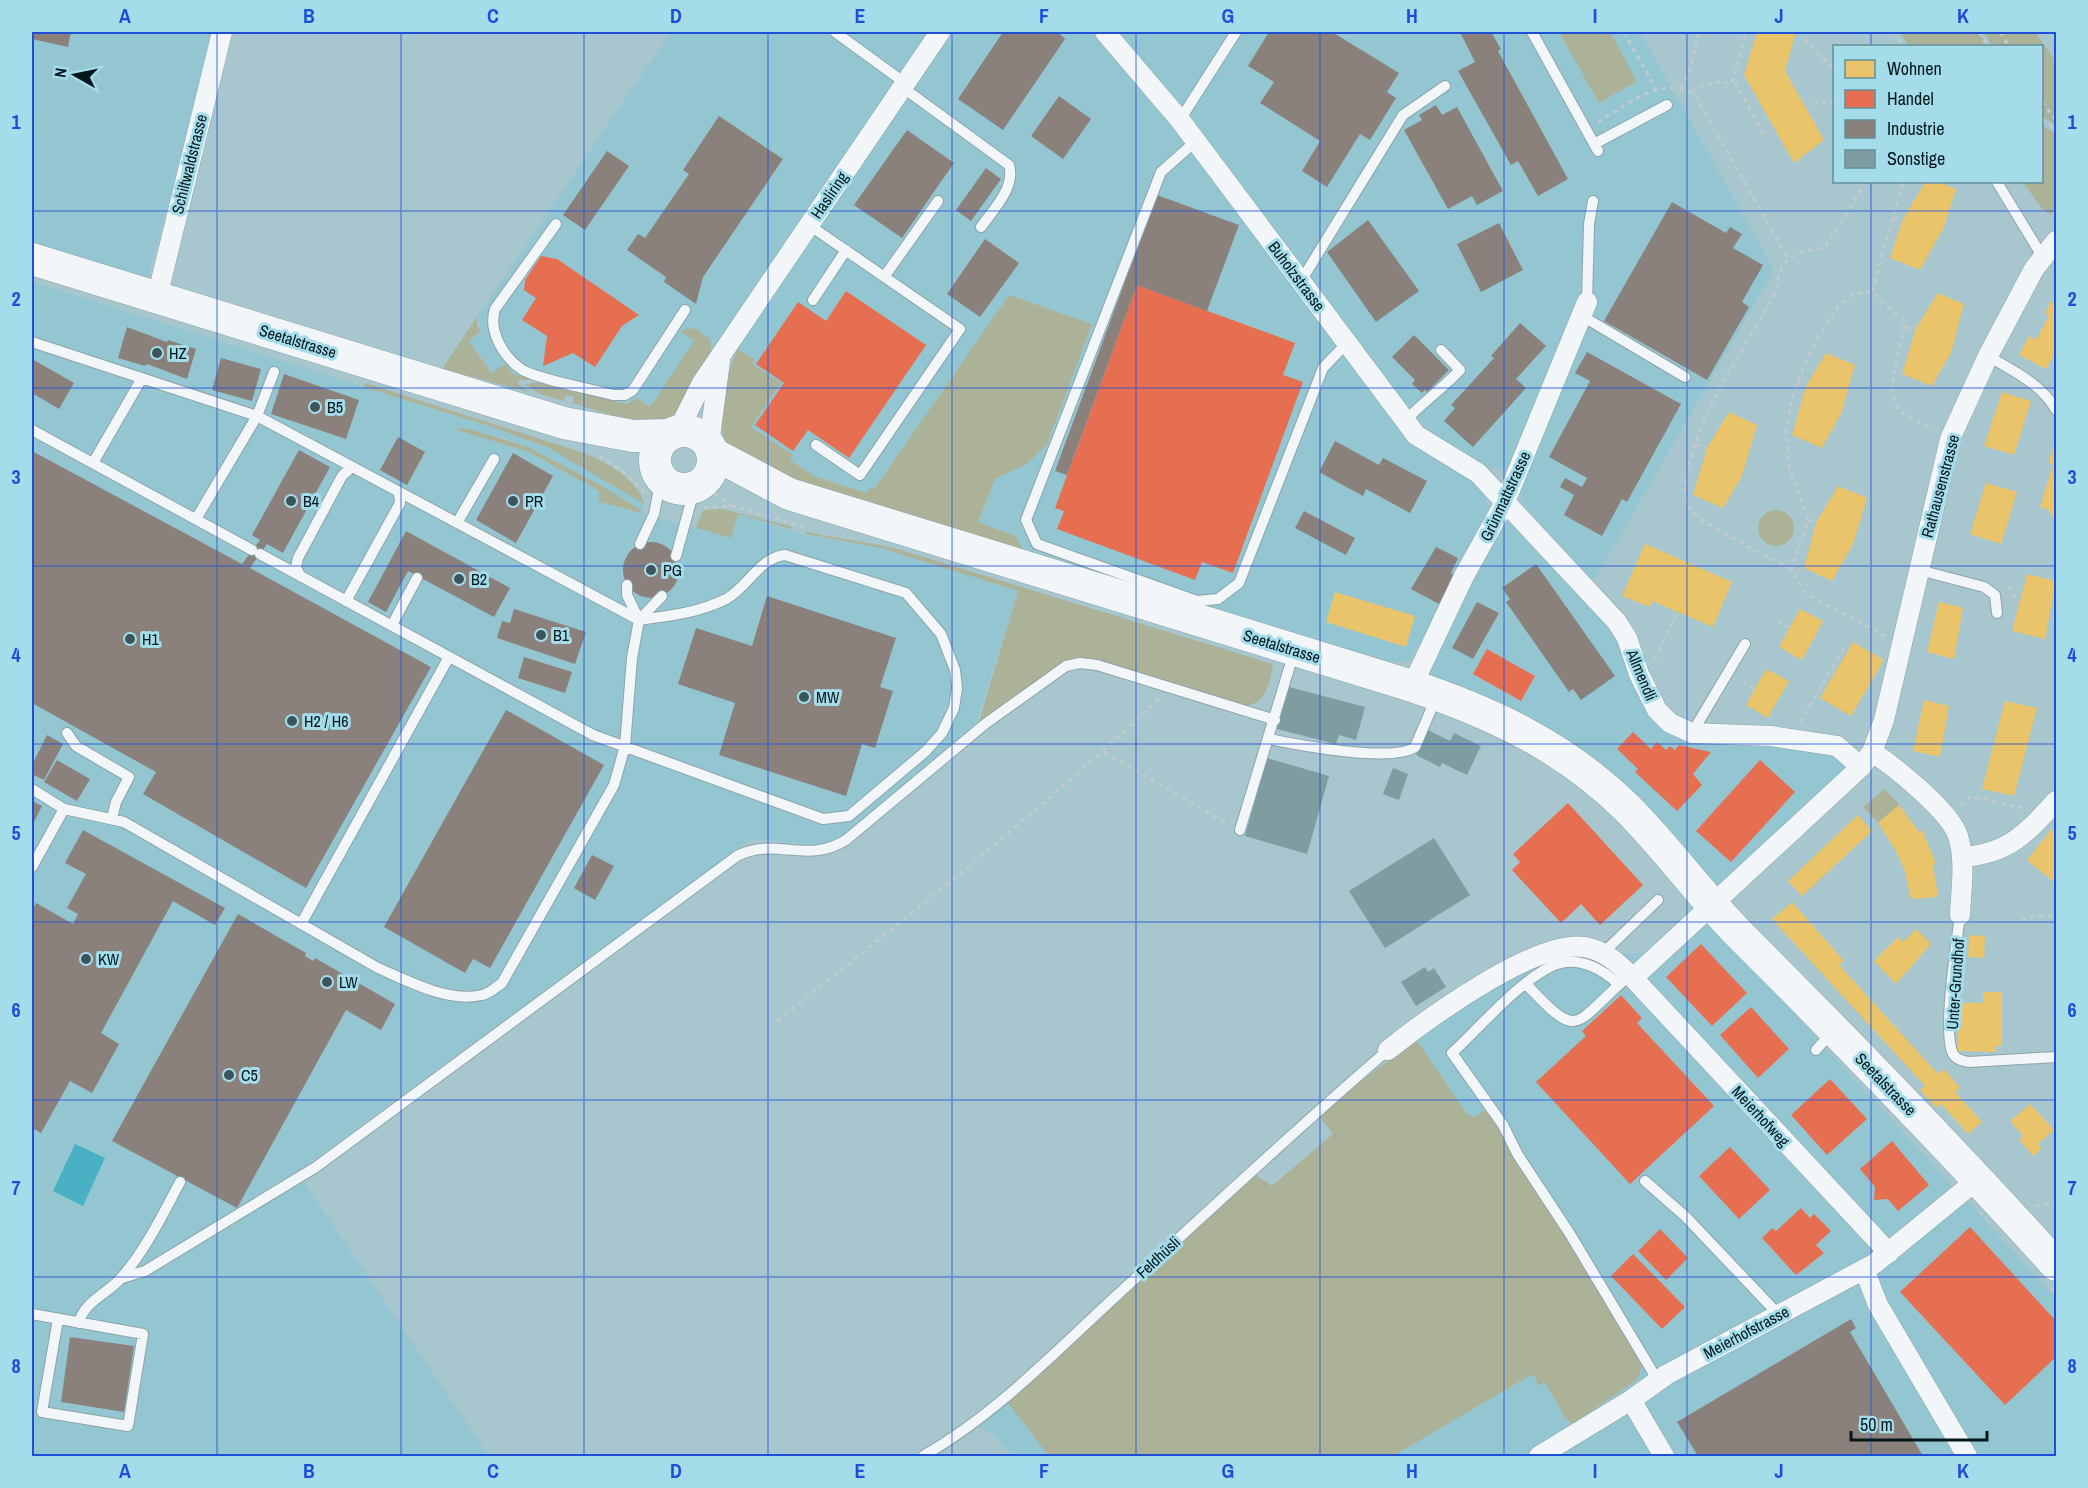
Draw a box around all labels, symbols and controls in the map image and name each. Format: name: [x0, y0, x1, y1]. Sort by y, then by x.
text: A: [119, 2, 131, 29]
text: B: [303, 2, 315, 29]
text: C: [487, 2, 499, 29]
text: D: [670, 2, 682, 29]
text: E: [855, 2, 866, 29]
text: F: [1039, 2, 1049, 29]
text: G: [1222, 2, 1234, 29]
text: H: [1406, 2, 1418, 29]
text: I: [1593, 2, 1597, 29]
text: J: [1774, 2, 1784, 29]
text: K: [1957, 2, 1969, 29]
north arrow: [45, 45, 105, 105]
legend: [1833, 45, 2043, 183]
text: Wohnen: [1887, 56, 1942, 81]
text: N: [49, 66, 72, 79]
text: Handel: [1887, 86, 1934, 111]
text: 1: [11, 108, 21, 135]
text: 1: [2067, 108, 2077, 135]
street label: Schiltwaldstrasse: [166, 112, 212, 216]
text: Industrie: [1887, 116, 1944, 141]
text: Sonstige: [1887, 146, 1945, 171]
street label: Hasliring: [805, 167, 853, 223]
street label: Buholzstrasse: [1263, 236, 1331, 316]
text: 2: [11, 285, 21, 312]
text: 2: [2067, 285, 2077, 312]
street label: Seetalstrasse: [257, 319, 339, 363]
place label: HZ: [169, 342, 187, 364]
marker: HZ: [150, 346, 164, 360]
place label: B5: [327, 396, 343, 418]
marker: B5: [308, 400, 322, 414]
street label: Rathausenstrasse: [1916, 432, 1964, 540]
street label: Grünmattstrasse: [1475, 447, 1535, 545]
text: 3: [11, 463, 21, 490]
text: 3: [2067, 463, 2077, 490]
place label: B4: [303, 490, 319, 512]
place label: PR: [525, 490, 544, 512]
marker: B4: [284, 494, 298, 508]
marker: PR: [506, 494, 520, 508]
place label: PG: [663, 559, 682, 581]
marker: PG: [644, 563, 658, 577]
place label: B2: [471, 568, 487, 590]
marker: B2: [452, 572, 466, 586]
place label: B1: [553, 624, 570, 646]
street label: Seetalstrasse: [1241, 624, 1323, 668]
place label: H1: [142, 628, 159, 650]
marker: B1: [534, 628, 548, 642]
marker: H1: [123, 632, 137, 646]
text: 4: [11, 641, 21, 668]
text: 4: [2067, 641, 2077, 668]
street label: Allmendli: [1621, 645, 1663, 704]
place label: MW: [816, 686, 840, 708]
marker: MW: [797, 690, 811, 704]
place label: H2 / H6: [304, 710, 348, 732]
marker: H2 / H6: [285, 714, 299, 728]
text: 5: [11, 819, 21, 846]
text: 5: [2067, 819, 2077, 846]
street label: Unter-Grundhof: [1941, 937, 1969, 1030]
place label: KW: [98, 948, 120, 970]
marker: KW: [79, 952, 93, 966]
place label: LW: [339, 971, 358, 993]
marker: LW: [320, 975, 334, 989]
text: 6: [11, 996, 21, 1023]
text: 6: [2067, 996, 2077, 1023]
street label: Seetalstrasse: [1850, 1048, 1922, 1120]
place label: C5: [241, 1064, 258, 1086]
marker: C5: [222, 1068, 236, 1082]
street label: Meierhofweg: [1727, 1081, 1795, 1152]
text: 7: [11, 1174, 21, 1201]
text: 7: [2067, 1174, 2077, 1201]
street label: Feldhüsli: [1131, 1231, 1185, 1283]
street label: Meierhofstrasse: [1699, 1300, 1793, 1364]
text: 8: [11, 1352, 21, 1379]
text: 8: [2067, 1352, 2077, 1379]
scale bar: [1851, 1404, 1988, 1442]
text: 50 m: [1860, 1412, 1893, 1437]
text: A: [119, 1457, 131, 1484]
text: B: [303, 1457, 315, 1484]
text: C: [487, 1457, 499, 1484]
text: D: [670, 1457, 682, 1484]
text: E: [855, 1457, 866, 1484]
text: F: [1039, 1457, 1049, 1484]
text: G: [1222, 1457, 1234, 1484]
text: H: [1406, 1457, 1418, 1484]
text: I: [1593, 1457, 1597, 1484]
text: J: [1774, 1457, 1784, 1484]
text: K: [1957, 1457, 1969, 1484]

